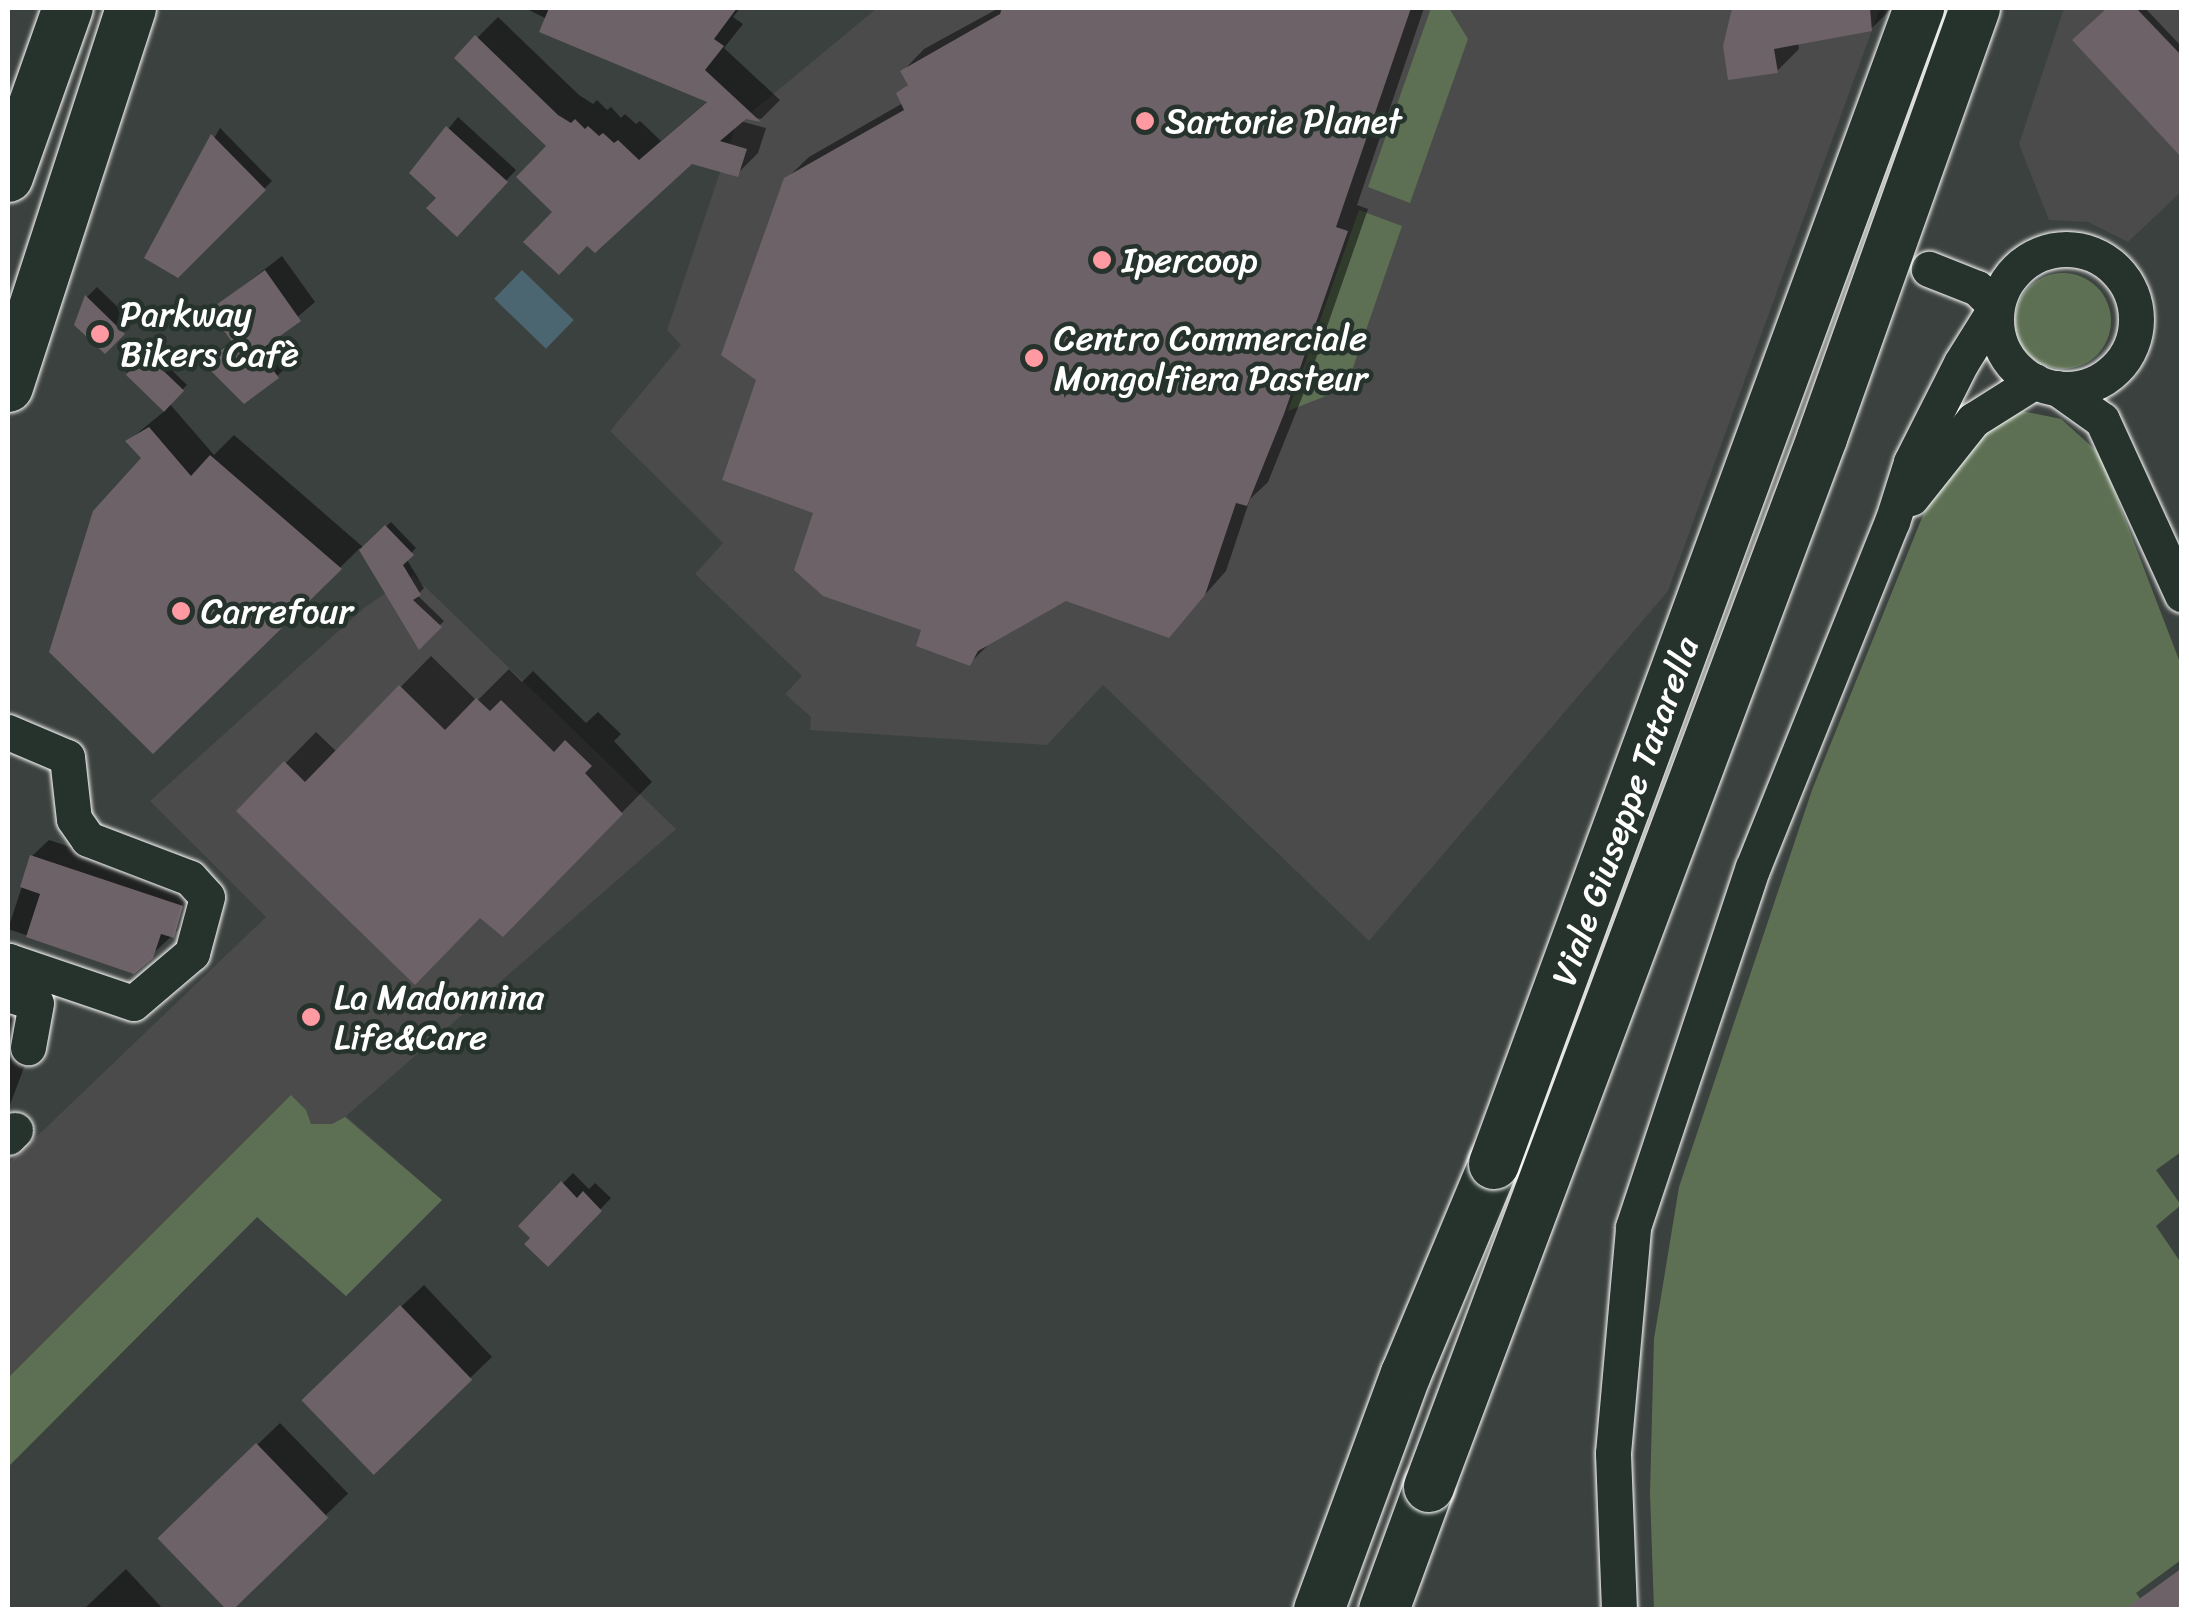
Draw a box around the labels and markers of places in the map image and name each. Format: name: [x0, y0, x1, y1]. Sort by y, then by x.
place label: Sartorie Planet: [1165, 100, 1403, 142]
marker: Sartorie Planet: [1134, 110, 1156, 132]
place label: Ipercoop: [1122, 239, 1258, 281]
marker: Ipercoop: [1091, 249, 1113, 271]
place label: Parkway Bikers Cafè: [120, 293, 299, 375]
place label: Centro Commerciale Mongolfiera Pasteur: [1054, 317, 1370, 399]
marker: Parkway Bikers Cafè: [89, 323, 111, 345]
marker: Centro Commerciale Mongolfiera Pasteur: [1023, 347, 1045, 369]
place label: Carrefour: [201, 590, 353, 632]
marker: Carrefour: [170, 600, 192, 622]
place label: La Madonnina Life&Care: [334, 976, 543, 1058]
marker: La Madonnina Life&Care: [298, 1004, 324, 1030]

